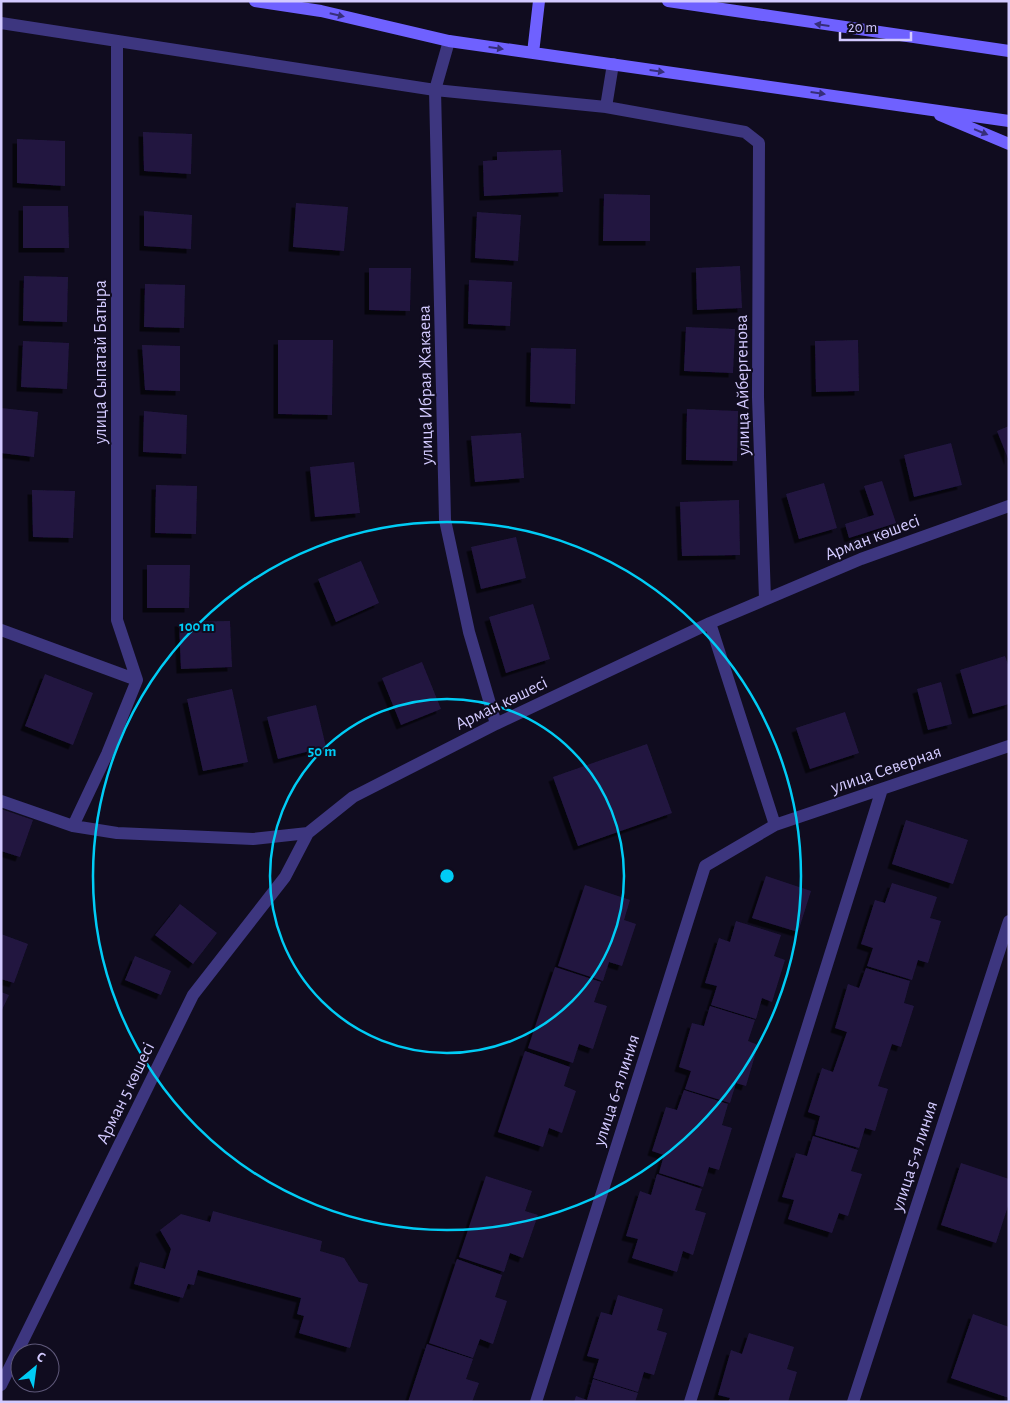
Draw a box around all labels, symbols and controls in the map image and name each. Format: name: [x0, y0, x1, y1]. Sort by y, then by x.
scale bar: [840, 10, 911, 42]
one-way arrow: [330, 11, 345, 19]
one-way arrow: [814, 20, 830, 28]
text: 20 m: [848, 20, 877, 35]
one-way arrow: [488, 44, 504, 52]
one-way arrow: [649, 67, 665, 75]
one-way arrow: [810, 89, 826, 97]
one-way arrow: [974, 128, 989, 136]
street label: улица Сыпатай Батыра: [92, 280, 110, 445]
street label: улица Ибрая Жакаева: [415, 305, 436, 466]
street label: улица Айбергенова: [732, 315, 753, 456]
street label: Арман көшесі: [822, 512, 922, 564]
text: 100 m: [179, 619, 215, 634]
street label: Арман көшесі: [452, 674, 550, 734]
street label: улица Северная: [828, 743, 944, 798]
text: 50 m: [308, 744, 336, 759]
centre of rings: [438, 867, 456, 885]
street label: улица 6-я линия: [590, 1032, 643, 1149]
street label: Арман 5 көшесі: [94, 1040, 158, 1147]
street label: улица 5-я линия: [888, 1099, 941, 1215]
north arrow: [10, 1343, 60, 1393]
text: С: [34, 1350, 48, 1366]

